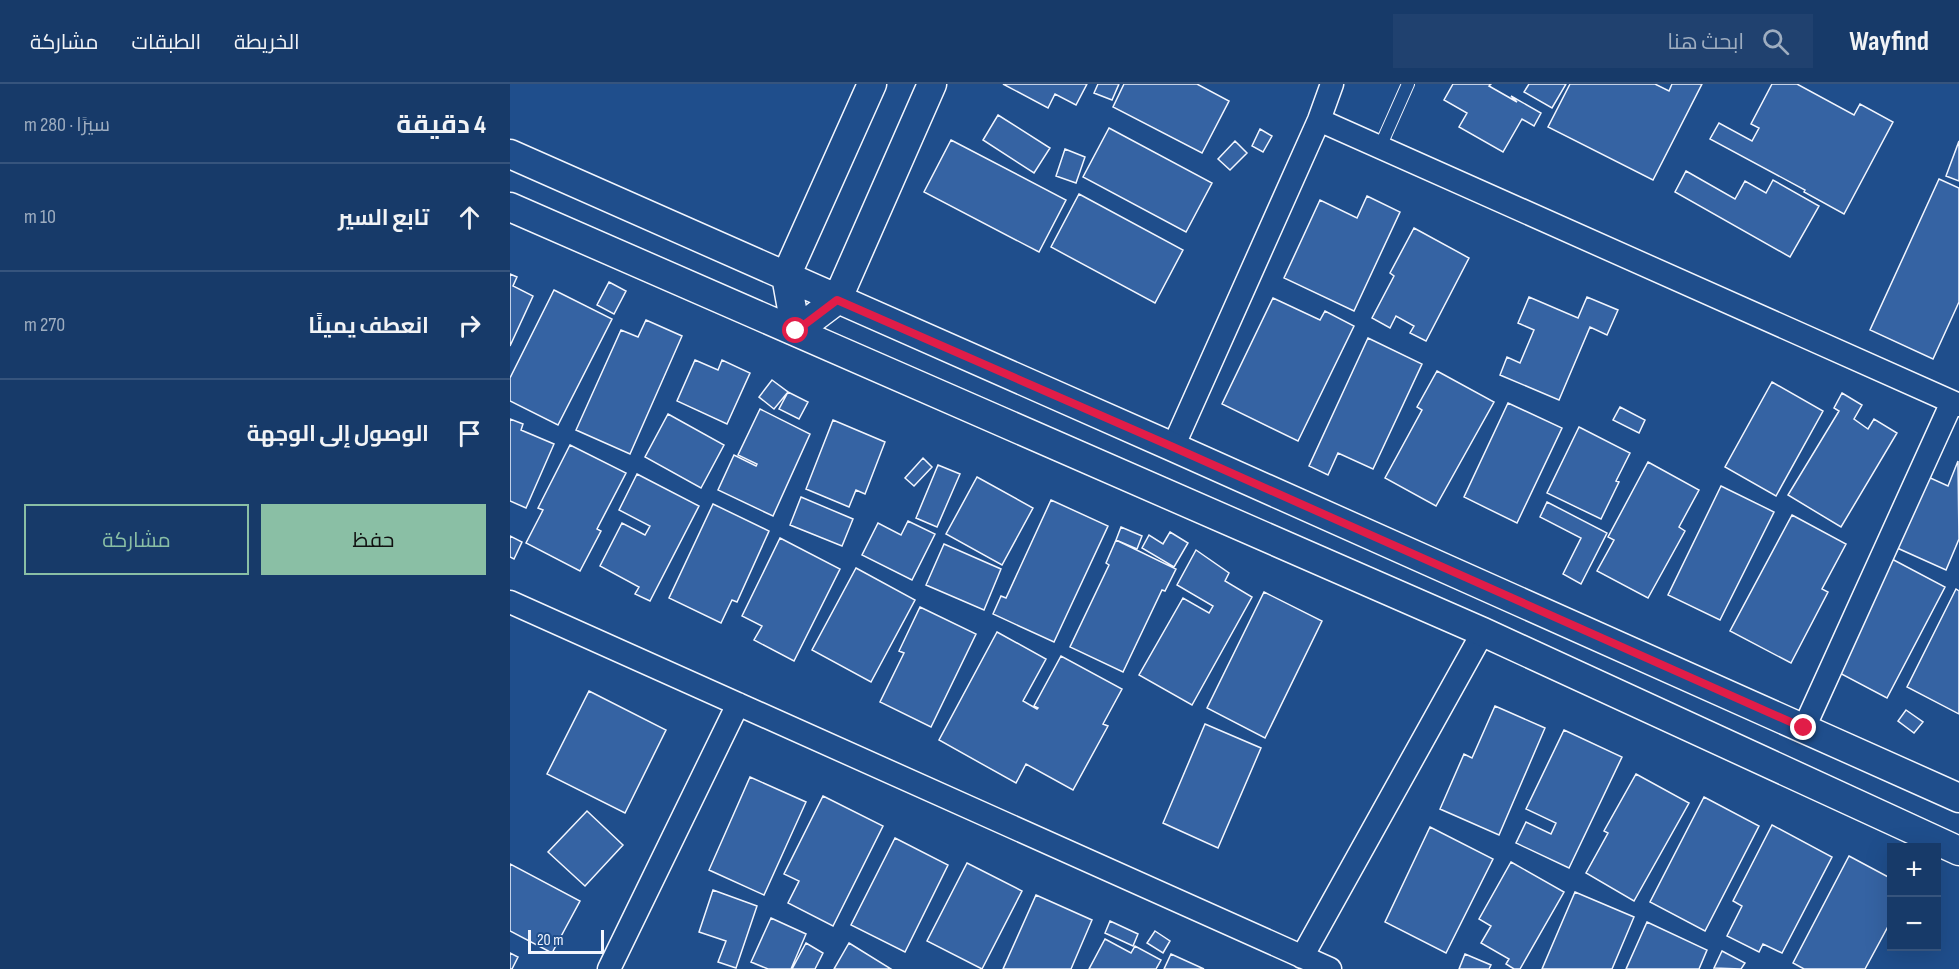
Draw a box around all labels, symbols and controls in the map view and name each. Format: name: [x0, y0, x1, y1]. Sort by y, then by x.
search box: [1393, 14, 1813, 68]
icon: search: [1759, 25, 1792, 58]
text: Wayfind: [1849, 25, 1929, 58]
text: ابحث هنا: [1667, 29, 1744, 56]
text: مشاركة: [30, 30, 99, 55]
text: الطبقات: [132, 30, 201, 55]
text: الخريطة: [234, 30, 300, 55]
text: 4 دقيقة: [396, 110, 486, 141]
text: سيرًا · 280 m: [24, 113, 110, 137]
icon: ahead: [453, 201, 486, 234]
text: 10 m: [24, 205, 56, 229]
text: تابع السير: [338, 205, 429, 232]
icon: right: [453, 309, 486, 342]
text: 270 m: [24, 313, 65, 337]
text: انعطف يمينًا: [308, 313, 429, 340]
route start: [782, 317, 808, 343]
icon: arrive: [453, 417, 486, 450]
text: الوصول إلى الوجهة: [247, 421, 429, 448]
button: مشاركة: [24, 504, 249, 575]
button: حفظ: [261, 504, 486, 575]
route end: [1790, 714, 1816, 740]
map controls: [1887, 843, 1941, 951]
button: +: [1887, 843, 1941, 897]
button: −: [1887, 897, 1941, 951]
scale bar: [528, 927, 604, 954]
text: 20 m: [537, 931, 564, 950]

